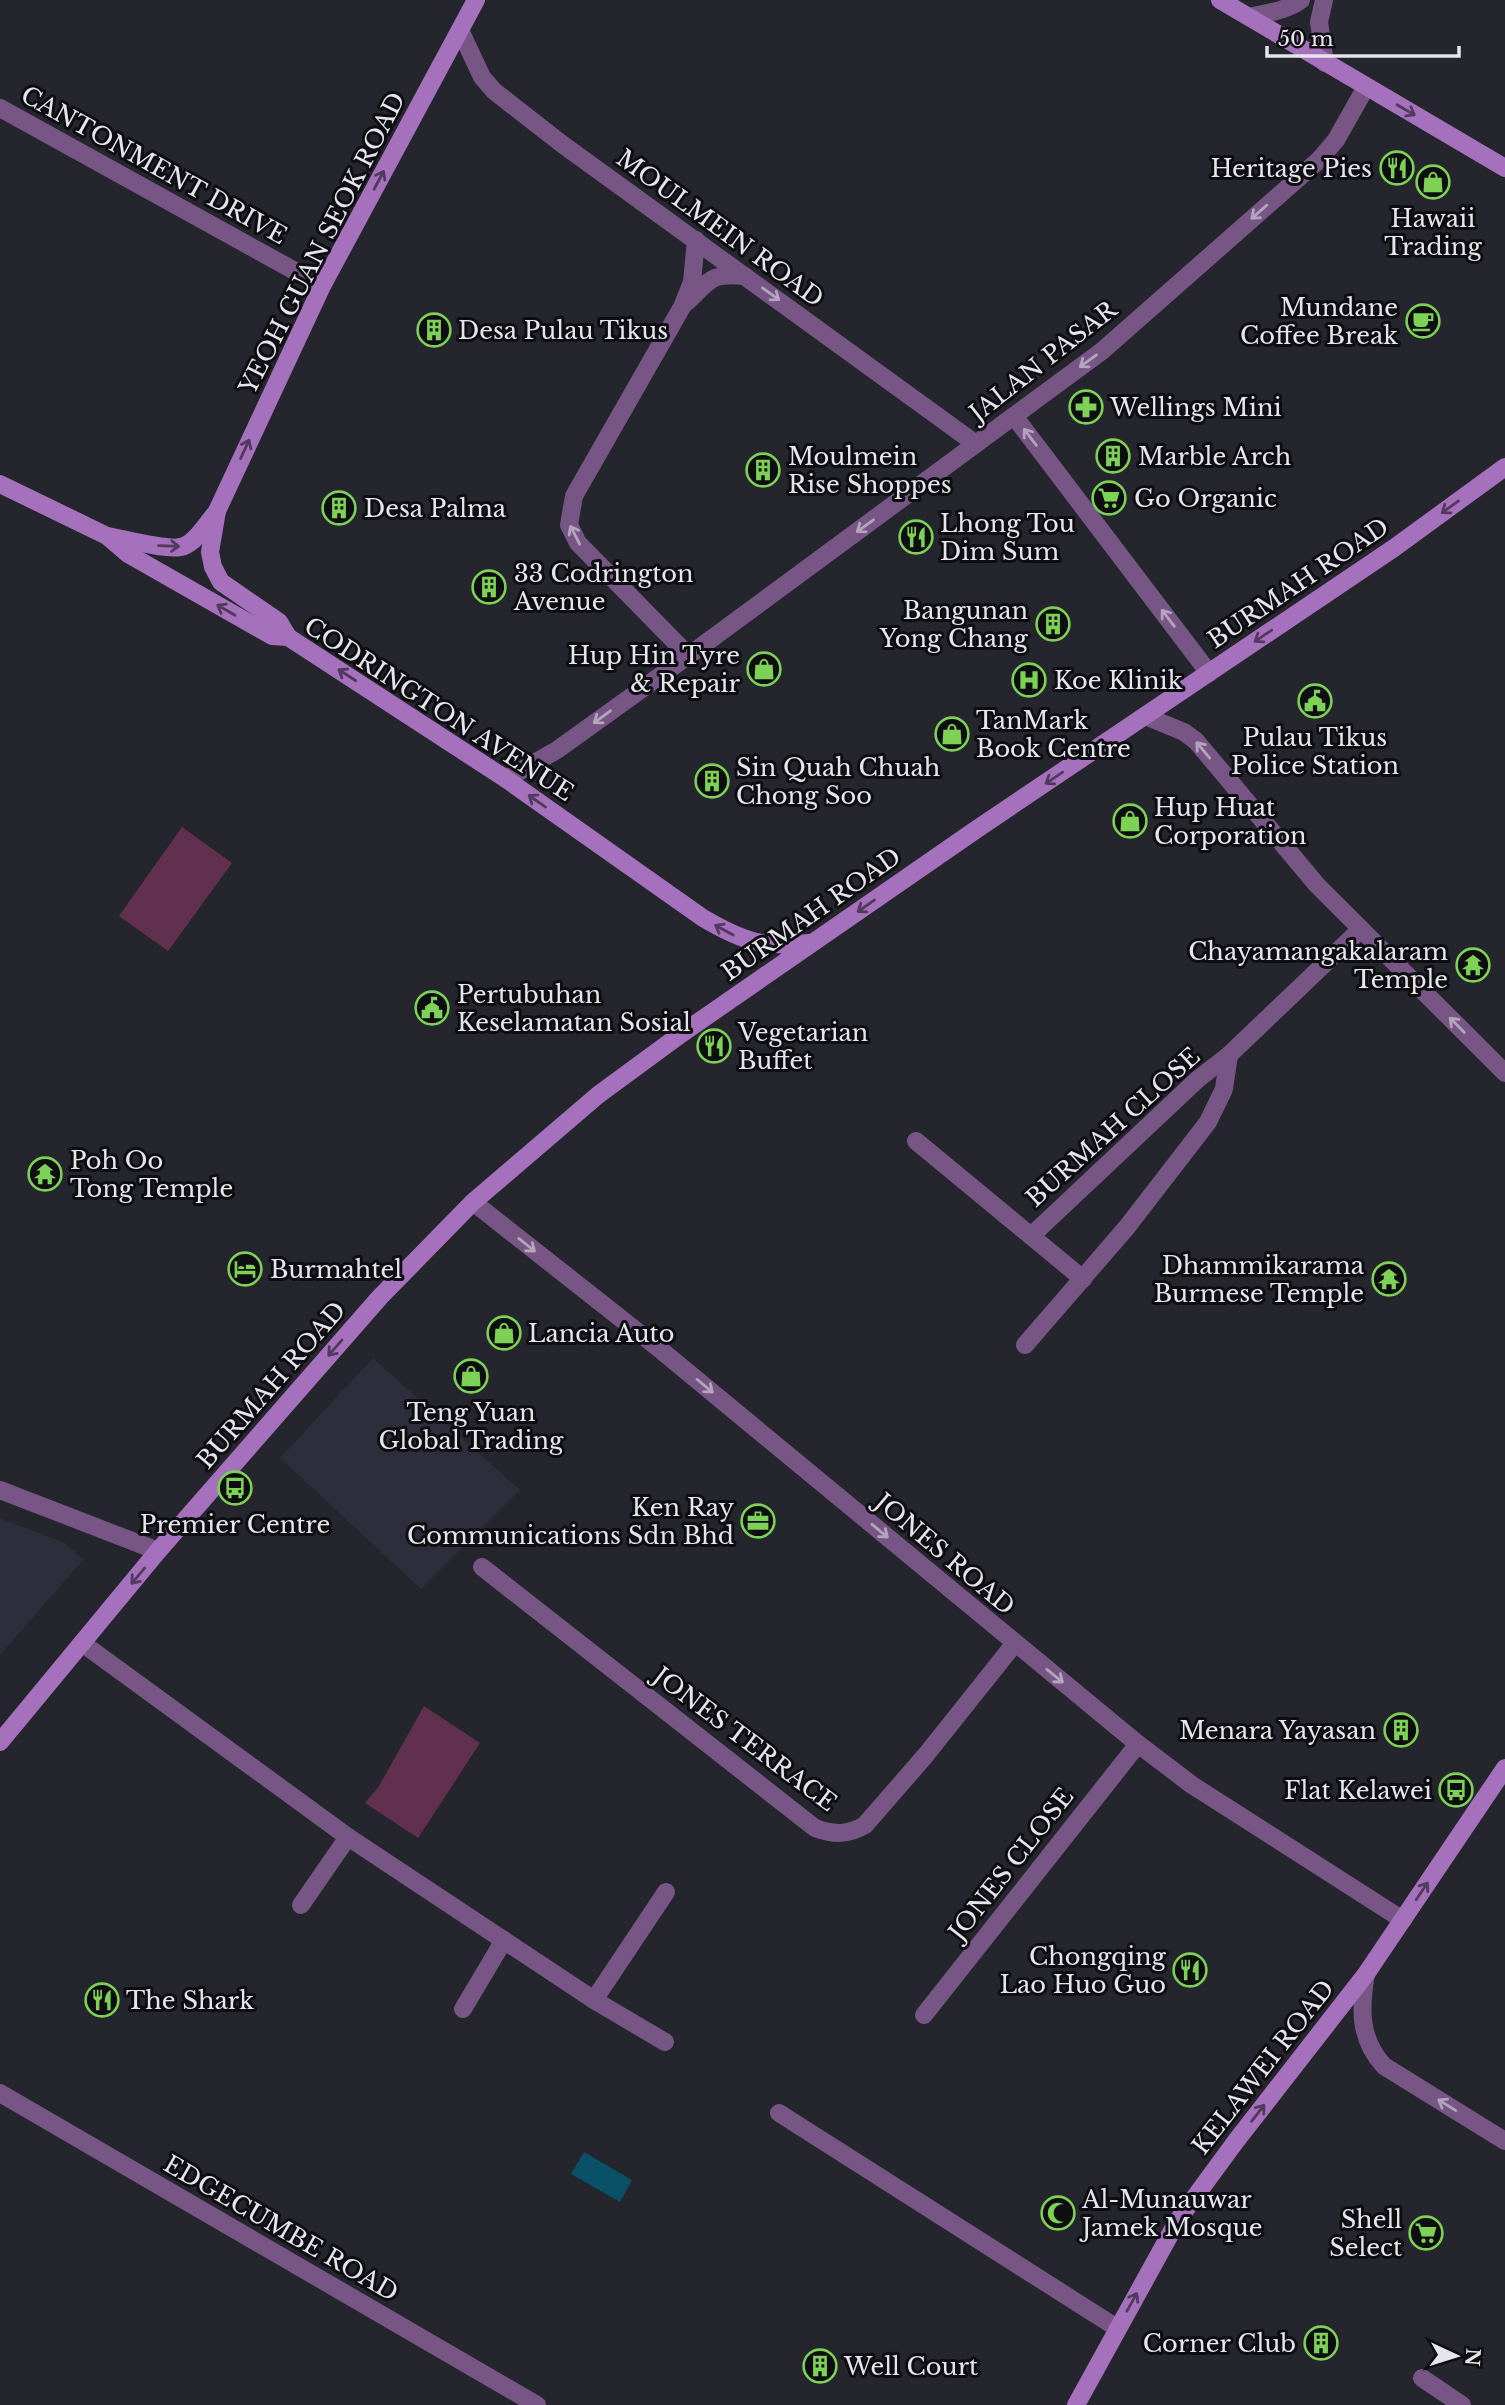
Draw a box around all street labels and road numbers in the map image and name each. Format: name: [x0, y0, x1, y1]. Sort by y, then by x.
street label: CANTONMENT DRIVE: [16, 80, 292, 250]
street label: YEOH GUAN SEOK ROAD: [233, 87, 411, 400]
street label: MOULMEIN ROAD: [611, 143, 829, 313]
street label: JALAN PASAR: [961, 294, 1123, 429]
street label: BURMAH ROAD: [1202, 512, 1394, 654]
street label: CODRINGTON AVENUE: [299, 611, 579, 807]
street label: BURMAH ROAD: [716, 841, 906, 987]
street label: BURMAH CLOSE: [1020, 1041, 1206, 1213]
street label: BURMAH ROAD: [191, 1296, 351, 1474]
street label: JONES ROAD: [867, 1485, 1021, 1621]
street label: JONES TERRACE: [645, 1659, 842, 1817]
street label: JONES CLOSE: [941, 1782, 1079, 1948]
street label: KELAWEI ROAD: [1186, 1974, 1340, 2160]
street label: EDGECUMBE ROAD: [159, 2149, 403, 2307]

